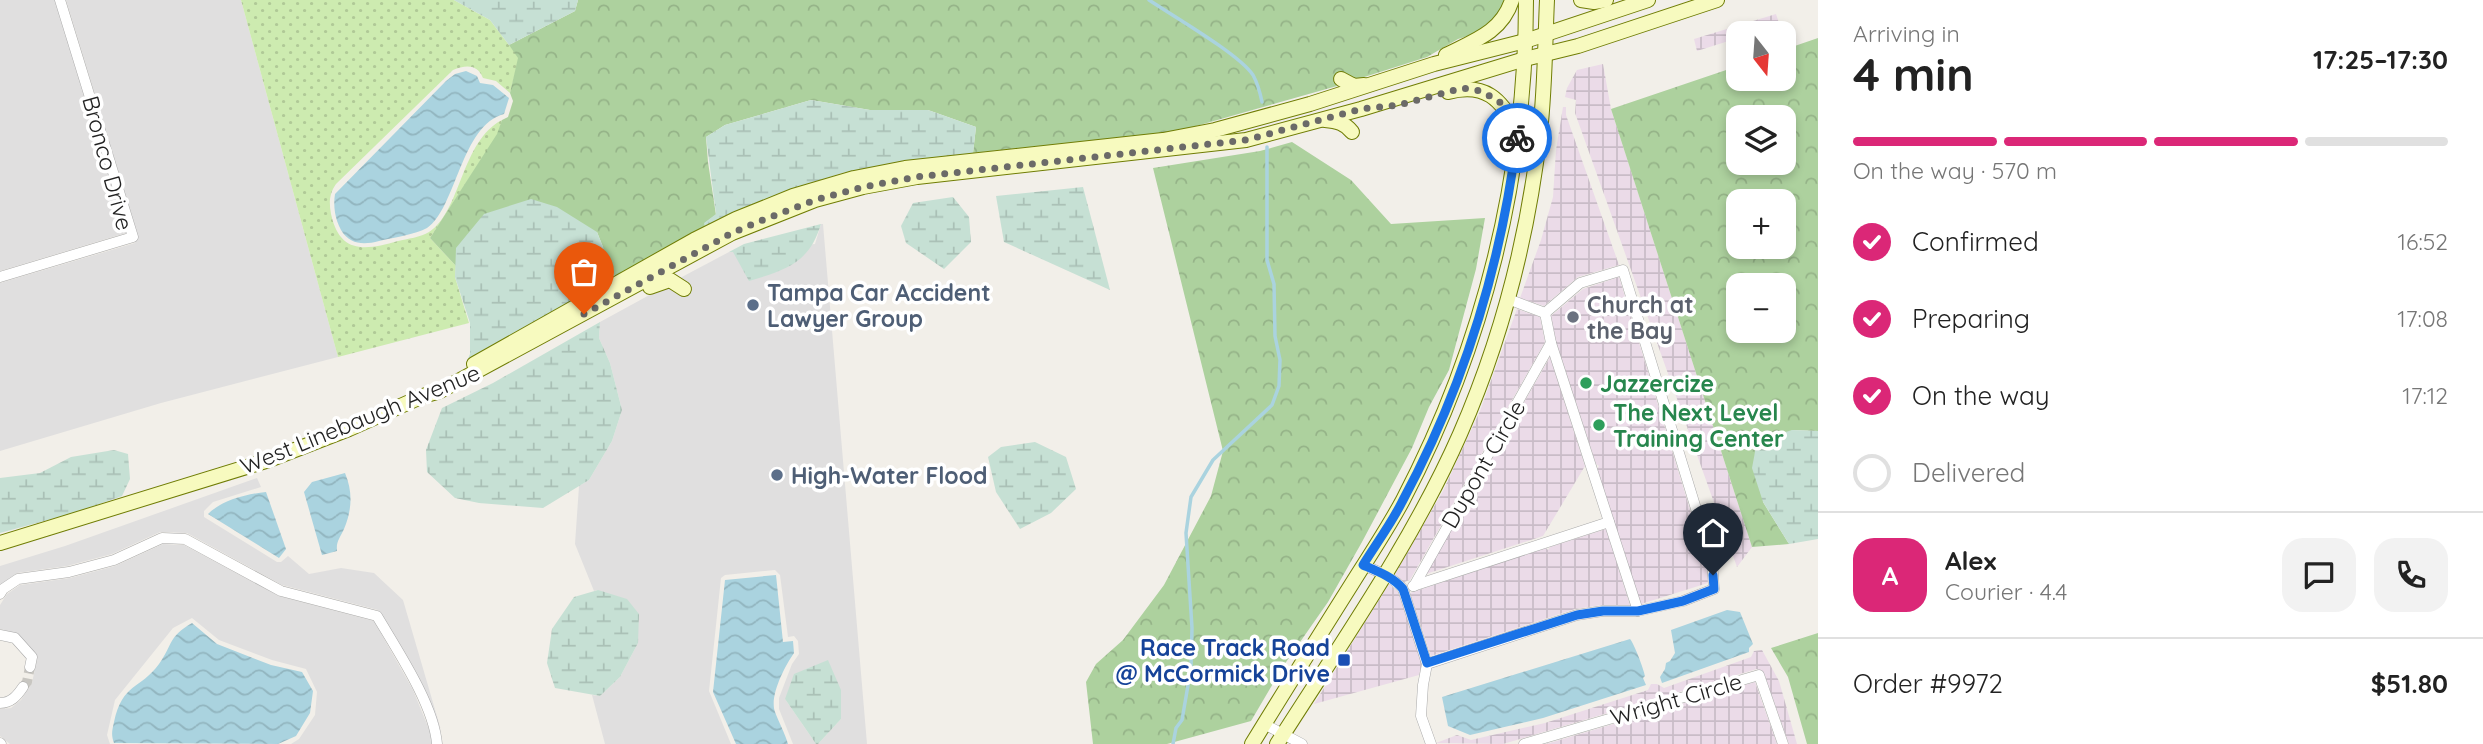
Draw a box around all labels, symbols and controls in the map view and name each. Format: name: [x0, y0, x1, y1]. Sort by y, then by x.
text: Arriving in: [1853, 19, 1960, 48]
north arrow: [1726, 21, 1796, 91]
map controls: [1726, 21, 1796, 343]
text: 17:25–17:30: [2313, 43, 2448, 76]
text: 4 min: [1853, 45, 1974, 103]
street label: Bronco Drive: [76, 93, 140, 233]
courier: [1482, 103, 1552, 173]
button: layers: [1726, 105, 1796, 175]
icon: bike: [1498, 119, 1536, 157]
text: On the way · 570 m: [1853, 156, 2057, 185]
button: +: [1726, 189, 1796, 259]
icon: check: [1853, 223, 1891, 261]
text: Confirmed: [1912, 225, 2039, 258]
text: 16:52: [2398, 227, 2448, 256]
pin: [554, 242, 614, 314]
icon: bag: [565, 253, 603, 291]
button: −: [1726, 273, 1796, 343]
place label: Tampa Car Accident Lawyer Group: [767, 278, 991, 333]
place label: Church at the Bay: [1587, 290, 1694, 345]
marker: Tampa Car Accident Lawyer Group: [745, 297, 761, 313]
icon: check: [1853, 300, 1891, 338]
text: Preparing: [1912, 302, 2030, 335]
text: 17:08: [2397, 304, 2448, 333]
marker: Church at the Bay: [1565, 309, 1581, 325]
street label: West Linebaugh Avenue: [236, 358, 484, 480]
place label: Jazzercize: [1600, 369, 1714, 398]
marker: Jazzercize: [1578, 375, 1594, 391]
icon: check: [1853, 377, 1891, 415]
text: On the way: [1912, 379, 2050, 412]
text: 17:12: [2402, 381, 2448, 410]
street label: Dupont Circle: [1435, 395, 1531, 533]
place label: The Next Level Training Center: [1613, 398, 1784, 453]
marker: The Next Level Training Center: [1591, 417, 1607, 433]
text: Delivered: [1912, 456, 2025, 489]
place label: High-Water Flood: [791, 461, 988, 490]
marker: High-Water Flood: [769, 467, 785, 483]
pin: [1683, 503, 1743, 575]
icon: home: [1694, 514, 1732, 552]
button: chat: [2282, 538, 2356, 612]
button: phone: [2374, 538, 2448, 612]
text: Alex: [1945, 544, 1996, 577]
text: A: [1882, 559, 1898, 592]
text: Courier · 4.4: [1945, 577, 2067, 606]
place label: Race Track Road @ McCormick Drive: [1115, 633, 1330, 688]
marker: Race Track Road @ McCormick Drive: [1336, 652, 1352, 668]
street label: Wright Circle: [1607, 666, 1745, 732]
text: Order #9972: [1853, 667, 2003, 700]
text: $51.80: [2371, 667, 2448, 700]

